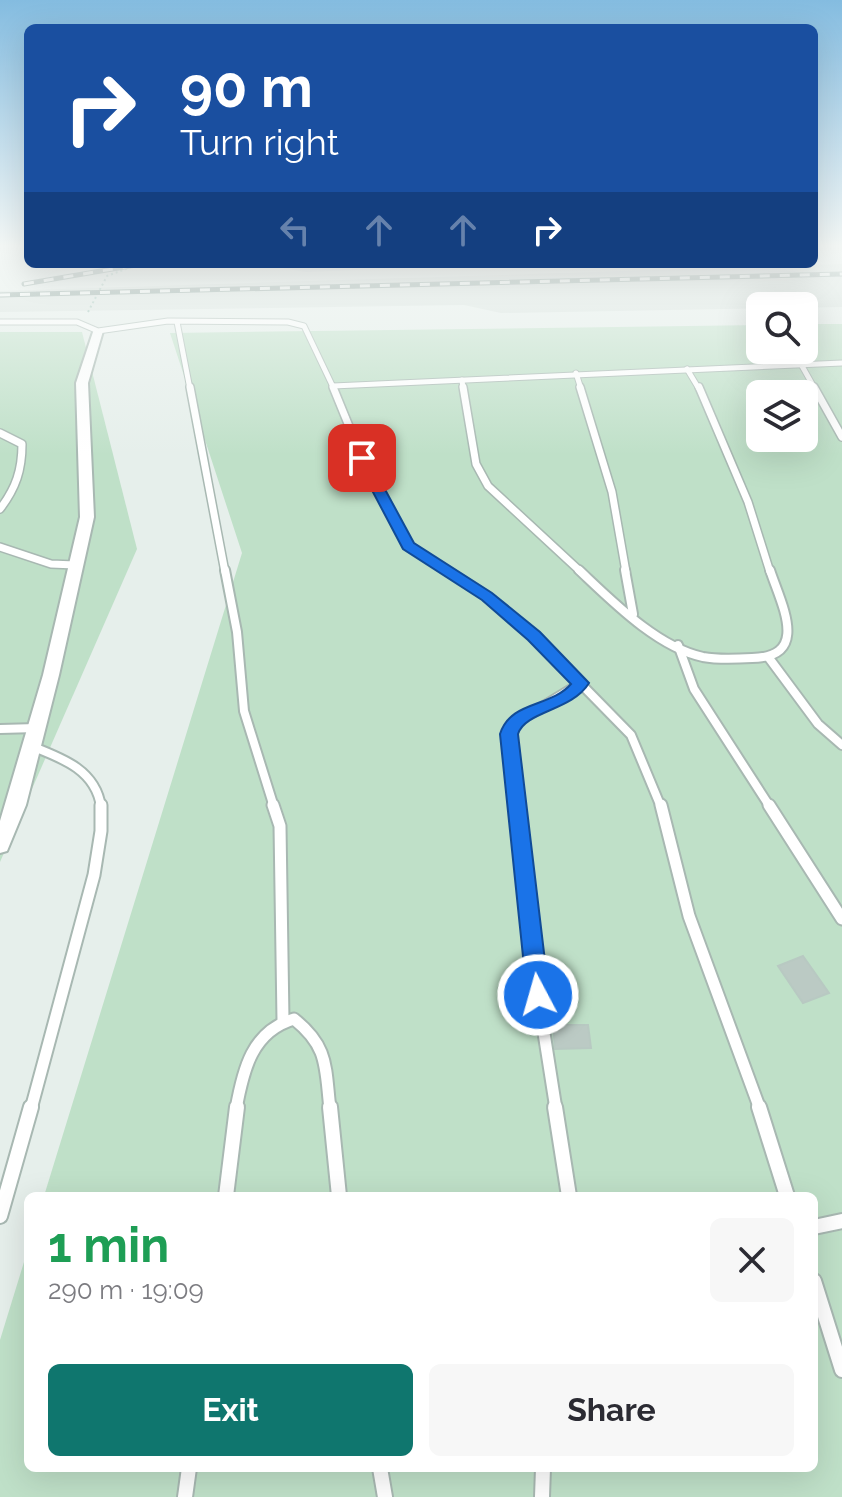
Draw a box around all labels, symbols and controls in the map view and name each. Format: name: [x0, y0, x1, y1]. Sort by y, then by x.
text: 90 m: [180, 54, 313, 120]
icon: right: [48, 56, 152, 160]
text: Turn right: [180, 121, 339, 163]
icon: left: [273, 208, 317, 252]
icon: ahead: [357, 208, 401, 252]
icon: ahead: [441, 208, 485, 252]
icon: right: [525, 208, 569, 252]
map controls: [746, 292, 818, 452]
button: search: [746, 292, 818, 364]
button: layers: [746, 380, 818, 452]
pin: [328, 424, 396, 492]
icon: arrive: [340, 436, 384, 480]
position arrow: [496, 953, 580, 1037]
text: 1 min: [48, 1217, 169, 1273]
button: close: [710, 1218, 794, 1302]
text: 290 m · 19:09: [48, 1275, 204, 1305]
button: Exit: [48, 1364, 413, 1456]
button: Share: [429, 1364, 794, 1456]

